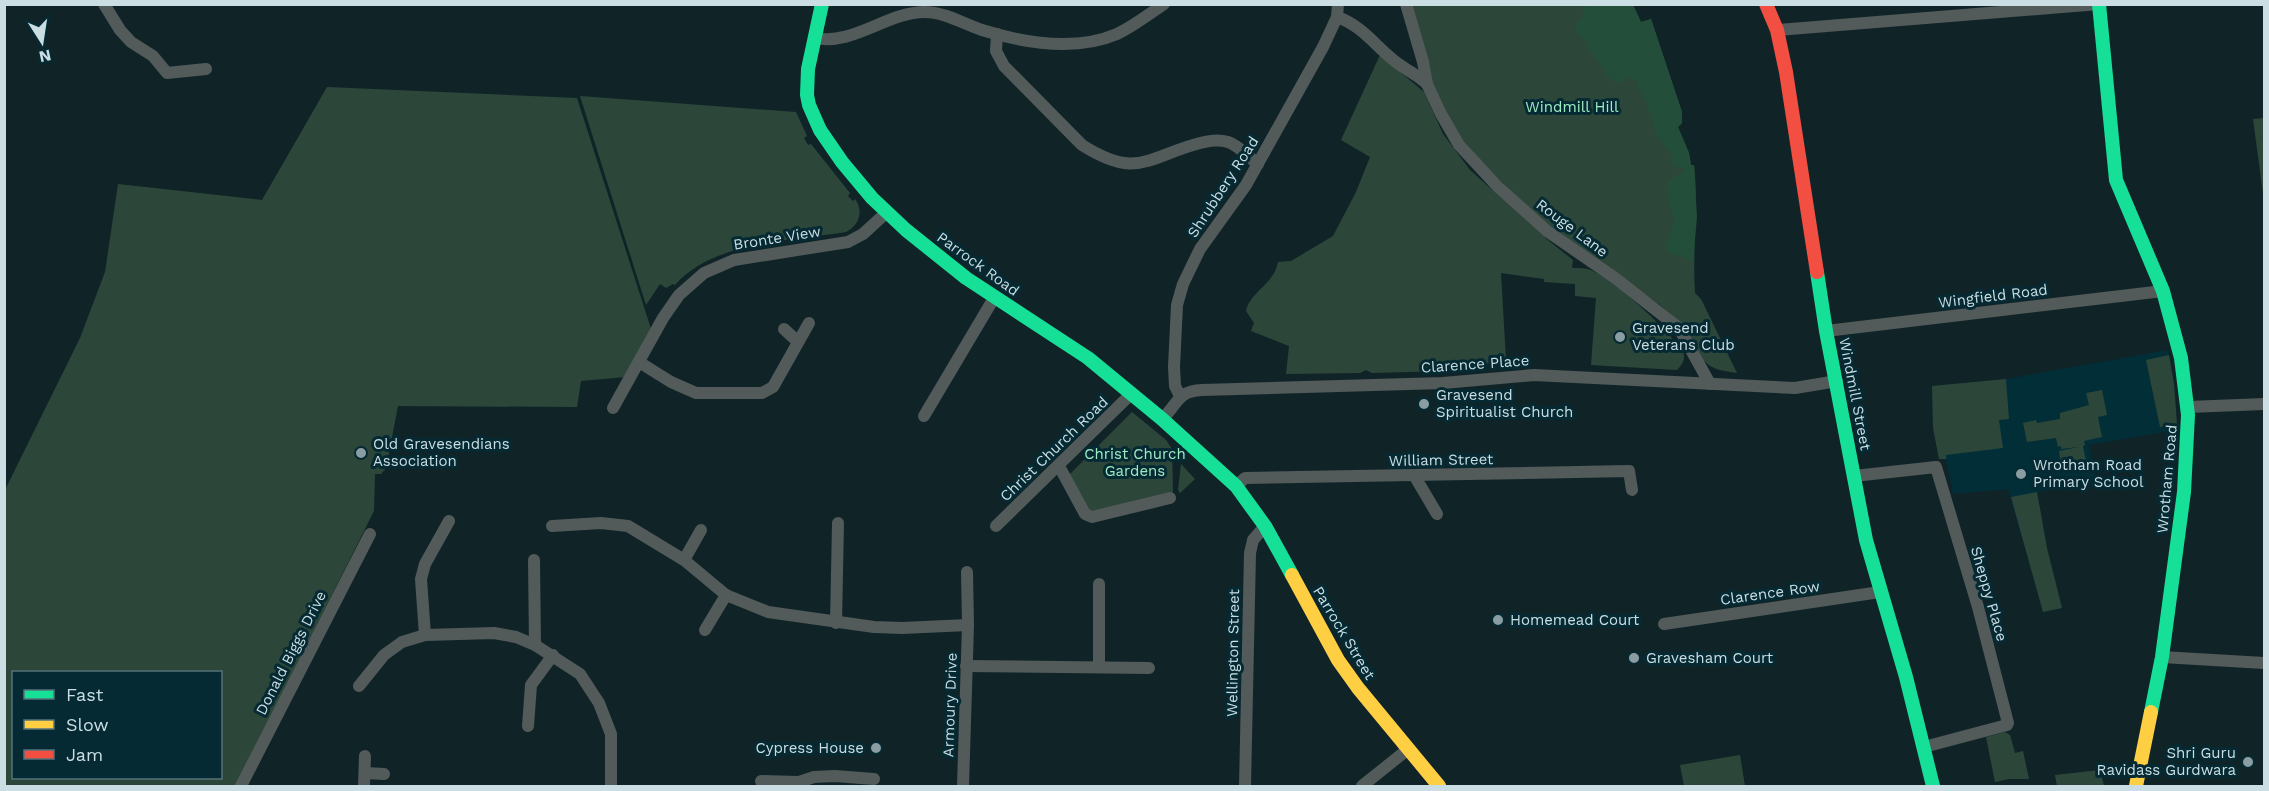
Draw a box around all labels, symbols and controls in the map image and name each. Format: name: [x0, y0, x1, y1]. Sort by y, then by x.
north arrow: [12, 12, 72, 72]
text: N: [37, 46, 53, 67]
park label: Windmill Hill: [1525, 98, 1619, 116]
street label: Shrubbery Road: [1184, 133, 1262, 241]
street label: Rouge Lane: [1533, 195, 1611, 261]
street label: Bronte View: [732, 222, 822, 254]
street label: Parrock Road: [933, 228, 1023, 300]
street label: Wingfield Road: [1937, 280, 2049, 312]
place label: Gravesend Veterans Club: [1632, 319, 1735, 354]
marker: Gravesend Veterans Club: [1613, 330, 1627, 344]
street label: Windmill Street: [1835, 336, 1875, 453]
street label: Clarence Place: [1420, 351, 1530, 377]
place label: Gravesend Spiritualist Church: [1436, 386, 1573, 421]
street label: Christ Church Road: [996, 393, 1112, 505]
marker: Gravesend Spiritualist Church: [1417, 397, 1431, 411]
street label: Wrotham Road: [2153, 424, 2181, 534]
place label: Old Gravesendians Association: [373, 435, 510, 470]
park label: Christ Church Gardens: [1084, 445, 1186, 480]
marker: Old Gravesendians Association: [354, 446, 368, 460]
street label: William Street: [1389, 450, 1494, 470]
place label: Wrotham Road Primary School: [2033, 456, 2144, 491]
marker: Wrotham Road Primary School: [2014, 467, 2028, 481]
street label: Sheppy Place: [1967, 544, 2011, 644]
street label: Clarence Row: [1719, 577, 1821, 609]
street label: Parrock Street: [1309, 583, 1379, 683]
street label: Donald Biggs Drive: [252, 588, 330, 718]
street label: Wellington Street: [1223, 588, 1243, 717]
place label: Homemead Court: [1510, 611, 1640, 629]
marker: Homemead Court: [1491, 613, 1505, 627]
place label: Gravesham Court: [1646, 649, 1774, 667]
marker: Gravesham Court: [1627, 651, 1641, 665]
street label: Armoury Drive: [939, 652, 961, 758]
legend: [12, 671, 222, 779]
text: Fast: [66, 684, 104, 705]
text: Slow: [66, 714, 109, 735]
place label: Cypress House: [755, 739, 864, 757]
marker: Cypress House: [869, 741, 883, 755]
text: Jam: [66, 744, 103, 765]
place label: Shri Guru Ravidass Gurdwara: [2097, 744, 2236, 779]
marker: Shri Guru Ravidass Gurdwara: [2241, 755, 2255, 769]

